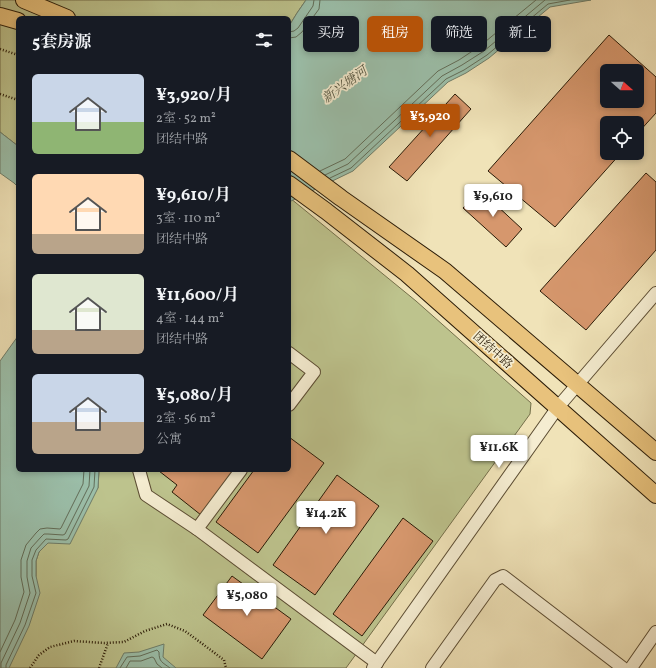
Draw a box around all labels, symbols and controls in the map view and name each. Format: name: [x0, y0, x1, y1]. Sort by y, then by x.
chip: 买房: [303, 16, 359, 52]
chip: 租房: [367, 16, 423, 52]
chip: 筛选: [431, 16, 487, 52]
chip: 新上: [495, 16, 551, 52]
icon: filters: [253, 29, 275, 51]
text: 5套房源: [32, 31, 91, 54]
water label: 新兴塘河: [319, 62, 373, 108]
north arrow: [600, 64, 644, 108]
map controls: [600, 64, 644, 160]
text: ¥3,920/月: [156, 84, 232, 107]
icon: home: [64, 90, 112, 138]
pin: ¥3,920: [397, 104, 463, 138]
text: ¥3,920: [410, 108, 450, 126]
text: 2室 · 52 m²: [156, 110, 216, 128]
button: locate: [600, 116, 644, 160]
text: 团结中路: [156, 131, 208, 149]
text: ¥9,610/月: [156, 184, 231, 207]
pin: ¥9,610: [460, 184, 526, 218]
text: ¥9,610: [473, 188, 513, 206]
icon: home: [64, 190, 112, 238]
text: 3室 · 110 m²: [156, 210, 220, 228]
text: 团结中路: [156, 231, 208, 249]
text: ¥11,600/月: [156, 284, 239, 307]
icon: home: [64, 290, 112, 338]
text: 4室 · 144 m²: [156, 310, 224, 328]
street label: 团结中路: [469, 329, 516, 373]
text: 团结中路: [156, 331, 208, 349]
text: ¥5,080/月: [156, 384, 234, 407]
icon: home: [64, 390, 112, 438]
text: 2室 · 56 m²: [156, 410, 215, 428]
text: 公寓: [156, 431, 182, 449]
pin: ¥11.6K: [466, 435, 532, 469]
text: ¥11.6K: [480, 439, 518, 457]
pin: ¥14.2K: [293, 501, 359, 535]
text: ¥14.2K: [305, 505, 347, 523]
pin: ¥5,080: [214, 583, 280, 617]
text: ¥5,080: [226, 587, 268, 605]

